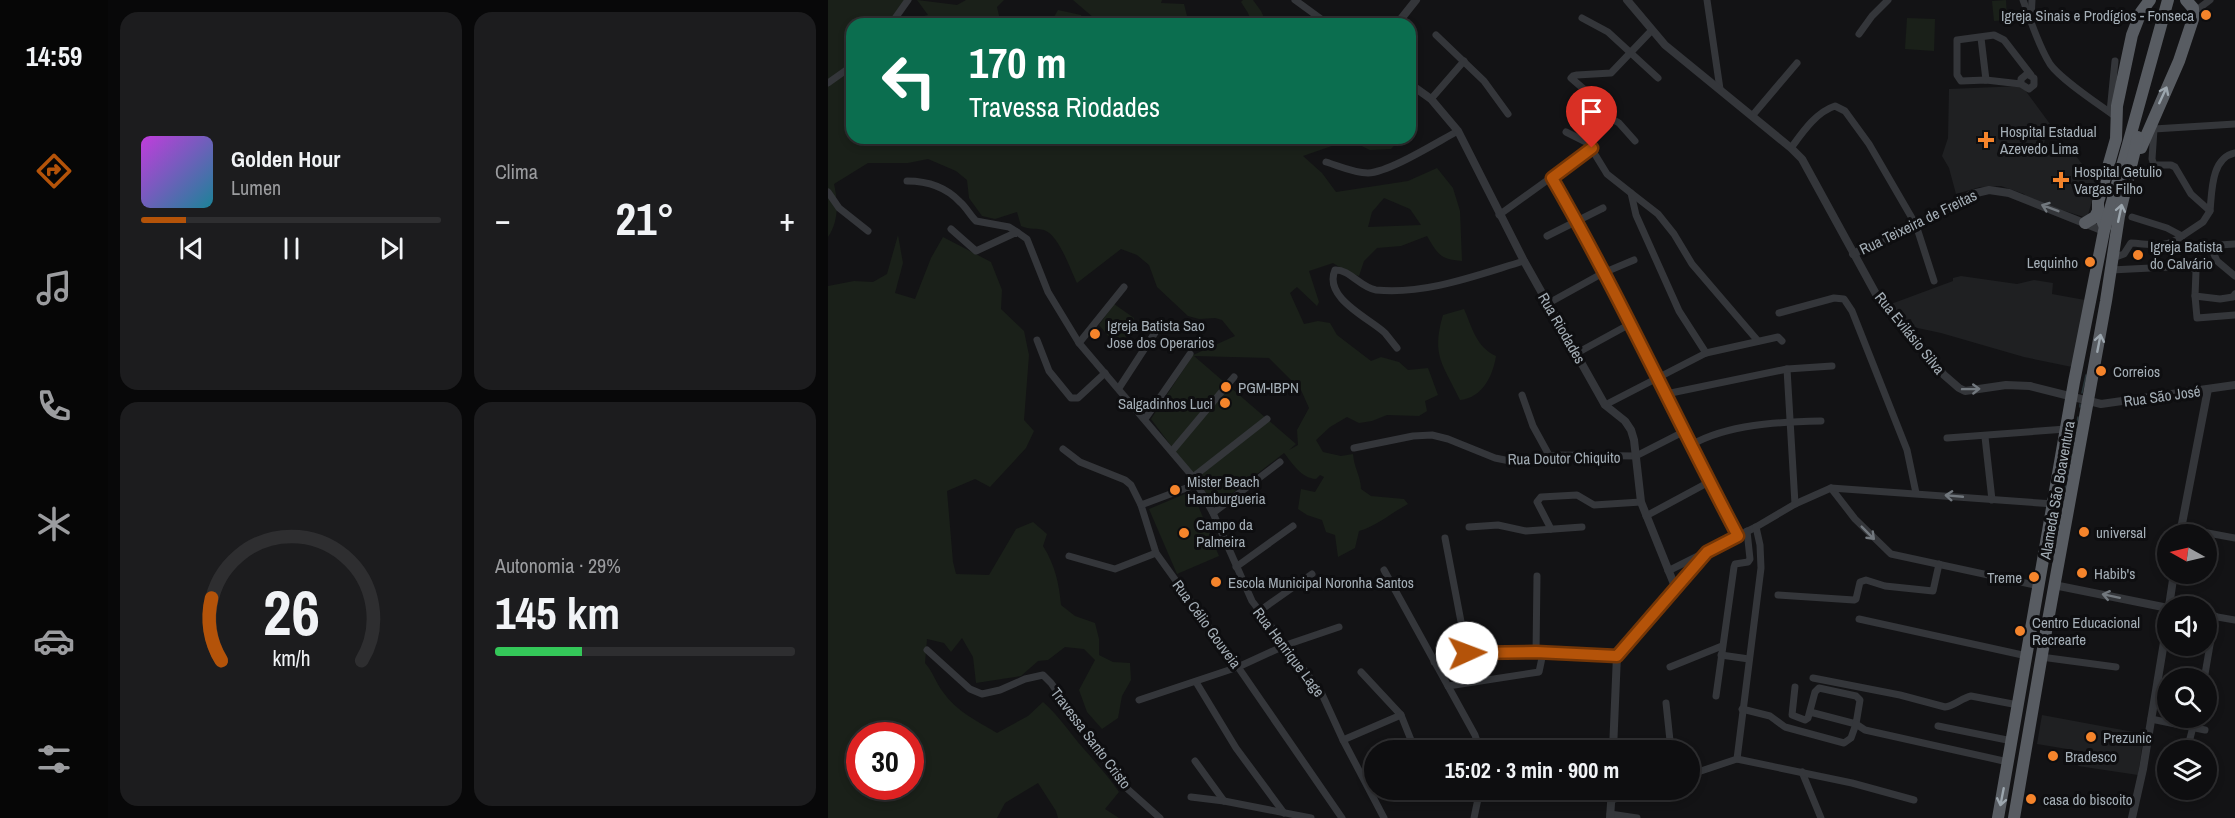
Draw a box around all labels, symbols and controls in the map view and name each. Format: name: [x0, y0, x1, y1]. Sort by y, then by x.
place label: Igreja Sinais e Prodígios - Fonseca: [2001, 5, 2194, 26]
marker: Igreja Sinais e Prodígios - Fonseca: [2199, 8, 2213, 22]
text: 170 m: [969, 35, 1067, 91]
text: 14:59: [26, 38, 82, 74]
icon: left: [870, 42, 948, 120]
pin: [1566, 86, 1617, 148]
one-way arrow: [2158, 87, 2170, 105]
text: Travessa Riodades: [969, 89, 1160, 125]
icon: arrive: [1575, 95, 1608, 128]
place label: Hospital Estadual Azevedo Lima: [1999, 121, 2096, 159]
marker: Hospital Estadual Azevedo Lima: [1977, 131, 1995, 149]
text: Golden Hour: [231, 144, 340, 174]
icon: directions: [33, 150, 75, 192]
text: Clima: [495, 158, 538, 185]
place label: Hospital Getulio Vargas Filho: [2074, 161, 2162, 199]
marker: Hospital Getulio Vargas Filho: [2052, 171, 2070, 189]
text: Lumen: [231, 174, 281, 201]
street label: Rua Teixeira de Freitas: [1856, 184, 1980, 260]
text: 21°: [615, 188, 675, 249]
text: −: [495, 197, 511, 241]
text: +: [779, 197, 795, 241]
one-way arrow: [2042, 202, 2060, 213]
one-way arrow: [2115, 203, 2127, 222]
icon: previous: [175, 232, 208, 265]
icon: pause: [275, 232, 308, 265]
icon: next: [375, 232, 408, 265]
place label: Igreja Batista do Calvário: [2150, 236, 2223, 274]
marker: Igreja Batista do Calvário: [2131, 248, 2145, 262]
place label: Lequinho: [2027, 252, 2078, 273]
marker: Lequinho: [2083, 255, 2097, 269]
icon: music: [33, 267, 75, 309]
street label: Rua Evilásio Silva: [1870, 287, 1950, 379]
street label: Rua Riodades: [1533, 289, 1591, 367]
place label: Igreja Batista Sao Jose dos Operarios: [1107, 315, 1214, 353]
marker: Igreja Batista Sao Jose dos Operarios: [1088, 327, 1102, 341]
one-way arrow: [2093, 334, 2104, 353]
place label: Correios: [2113, 361, 2160, 382]
marker: Correios: [2094, 364, 2108, 378]
place label: PGM-IBPN: [1238, 377, 1299, 398]
marker: PGM-IBPN: [1219, 380, 1233, 394]
street label: Rua São José: [2122, 380, 2202, 412]
one-way arrow: [1961, 383, 1980, 395]
icon: phone: [33, 385, 75, 427]
place label: Salgadinhos Luci: [1118, 393, 1213, 414]
marker: Salgadinhos Luci: [1218, 396, 1232, 410]
street label: Alameda São Boaventura: [2034, 419, 2080, 562]
street label: Rua Doutor Chiquito: [1507, 447, 1621, 469]
place label: Mister Beach Hamburgueria: [1187, 471, 1266, 509]
marker: Mister Beach Hamburgueria: [1168, 483, 1182, 497]
one-way arrow: [1944, 490, 1964, 501]
icon: climate: [33, 503, 75, 545]
place label: Campo da Palmeira: [1196, 514, 1253, 552]
place label: universal: [2096, 522, 2146, 543]
north arrow: [2157, 524, 2217, 584]
map controls: [2157, 524, 2217, 800]
marker: universal: [2077, 525, 2091, 539]
marker: Campo da Palmeira: [1177, 526, 1191, 540]
one-way arrow: [1861, 526, 1876, 540]
text: Autonomia · 29%: [495, 552, 621, 579]
place label: Habib's: [2094, 563, 2135, 584]
marker: Habib's: [2075, 566, 2089, 580]
place label: Treme: [1987, 567, 2022, 588]
text: 26: [263, 570, 319, 654]
marker: Treme: [2027, 570, 2041, 584]
place label: Escola Municipal Noronha Santos: [1228, 572, 1414, 593]
marker: Escola Municipal Noronha Santos: [1209, 575, 1223, 589]
street label: Rua Célio Gouveia: [1168, 576, 1246, 673]
text: 145 km: [495, 582, 620, 643]
one-way arrow: [2102, 590, 2121, 601]
button: sound: [2157, 596, 2217, 656]
street label: Rua Henrique Lage: [1248, 603, 1330, 701]
place label: Centro Educacional Recrearte: [2032, 612, 2140, 650]
icon: car: [33, 620, 75, 662]
position arrow: [1435, 621, 1499, 685]
marker: Centro Educacional Recrearte: [2013, 624, 2027, 638]
text: km/h: [272, 644, 310, 673]
button: search: [2157, 668, 2217, 728]
street label: Travessa Santo Cristo: [1046, 683, 1136, 793]
speed limit sign: 30: [846, 722, 924, 800]
place label: Prezunic: [2103, 727, 2152, 748]
marker: Prezunic: [2084, 730, 2098, 744]
icon: filters: [33, 738, 75, 780]
button: layers: [2157, 740, 2217, 800]
place label: Bradesco: [2065, 746, 2117, 767]
marker: Bradesco: [2046, 749, 2060, 763]
text: 15:02 · 3 min · 900 m: [1445, 755, 1619, 785]
one-way arrow: [1996, 786, 2007, 806]
place label: casa do biscoito: [2043, 789, 2133, 810]
marker: casa do biscoito: [2024, 792, 2038, 806]

